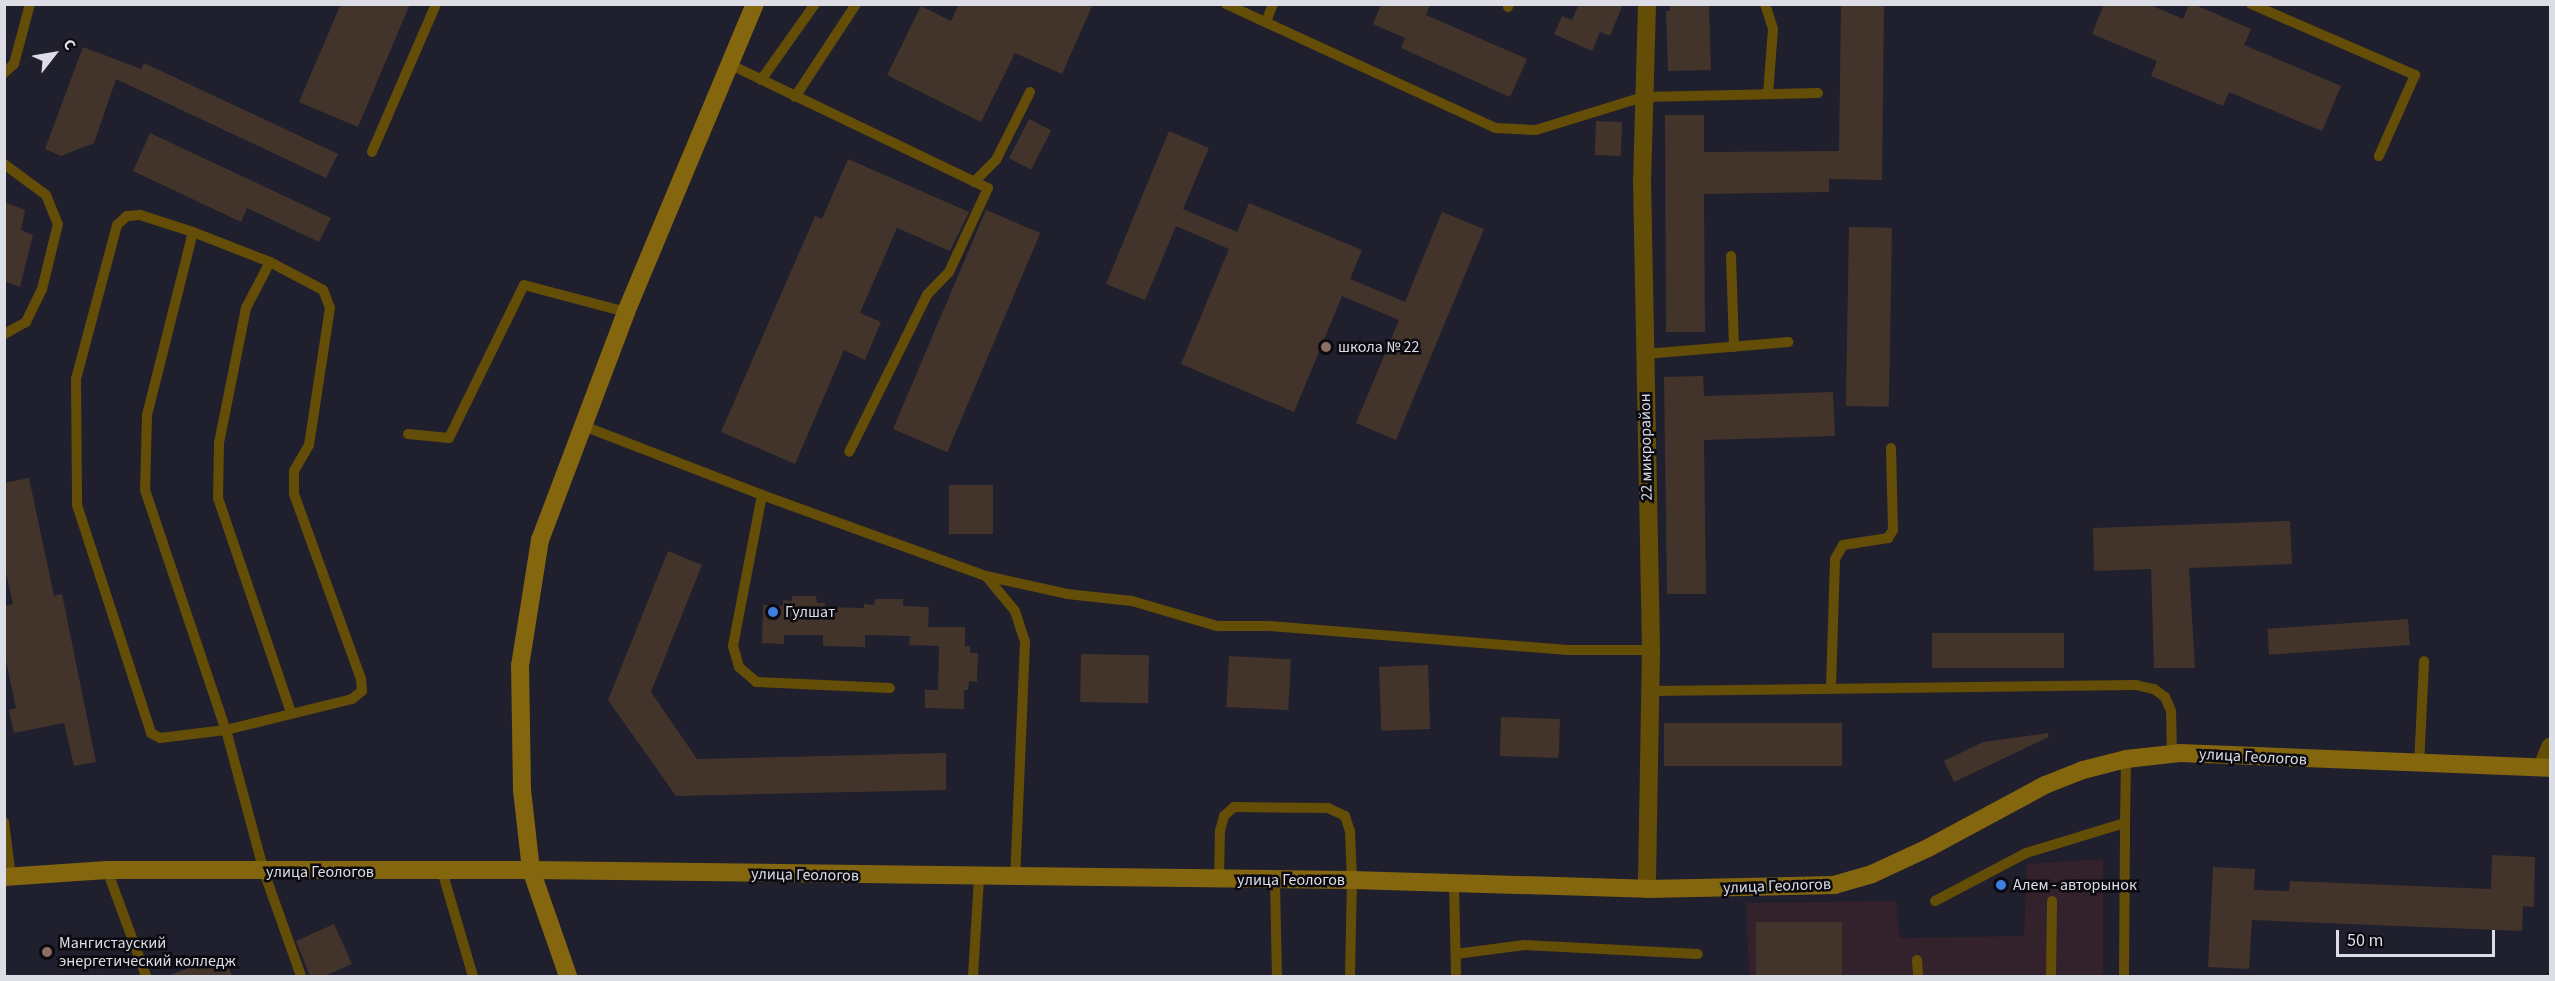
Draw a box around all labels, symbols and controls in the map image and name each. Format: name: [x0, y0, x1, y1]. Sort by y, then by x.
north arrow: [24, 24, 84, 84]
text: С: [58, 35, 81, 54]
place label: школа № 22: [1338, 337, 1419, 357]
marker: школа № 22: [1319, 340, 1333, 354]
street label: 22 микрорайон: [1635, 393, 1657, 501]
place label: Гулшат: [785, 602, 835, 622]
marker: Гулшат: [766, 605, 780, 619]
street label: улица Геологов: [2199, 745, 2307, 769]
street label: улица Геологов: [266, 862, 374, 882]
street label: улица Геологов: [751, 864, 859, 886]
street label: улица Геологов: [1237, 870, 1345, 890]
street label: улица Геологов: [1723, 875, 1831, 897]
place label: Алем - авторынок: [2013, 875, 2137, 895]
marker: Алем - авторынок: [1994, 878, 2008, 892]
scale bar: [2339, 918, 2498, 956]
text: 50 m: [2347, 928, 2383, 953]
place label: Мангистауский энергетический колледж: [59, 933, 236, 971]
marker: Мангистауский энергетический колледж: [40, 945, 54, 959]

